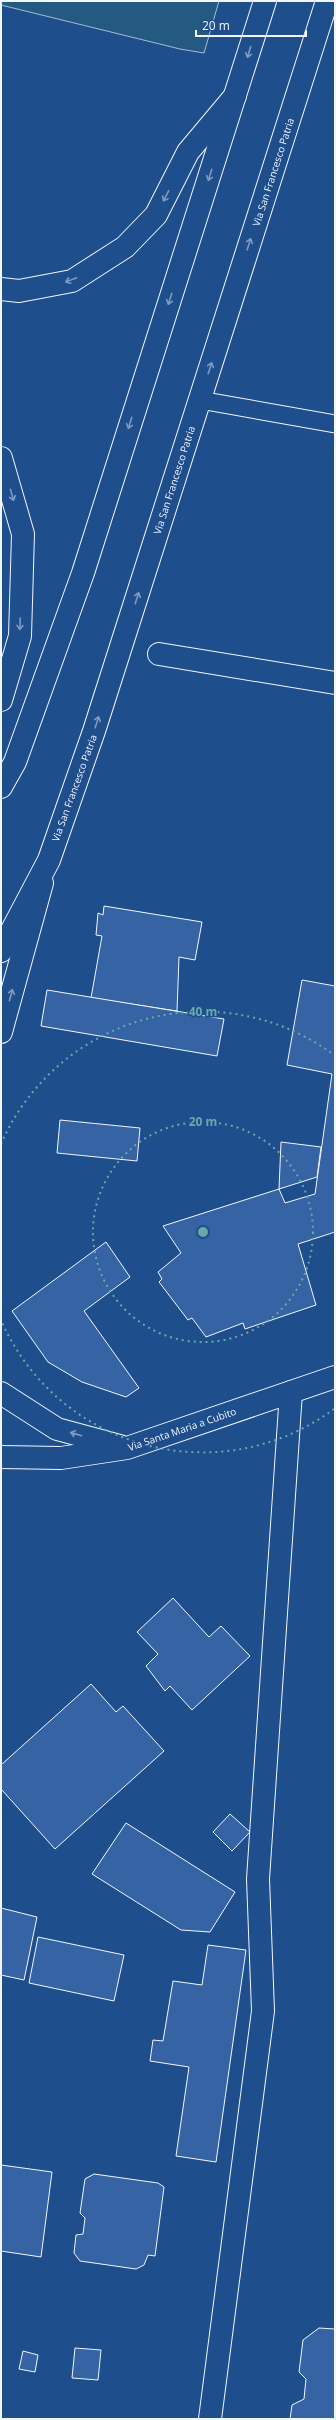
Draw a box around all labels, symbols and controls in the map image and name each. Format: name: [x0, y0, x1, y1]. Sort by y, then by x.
scale bar: [196, 12, 306, 38]
text: 20 m: [202, 17, 230, 34]
one-way arrow: [245, 45, 253, 57]
street label: Via San Francesco Patria: [249, 116, 297, 228]
one-way arrow: [206, 169, 213, 182]
one-way arrow: [162, 189, 169, 201]
one-way arrow: [246, 238, 254, 250]
one-way arrow: [64, 277, 77, 284]
one-way arrow: [166, 292, 173, 305]
one-way arrow: [207, 362, 214, 375]
one-way arrow: [126, 416, 133, 429]
street label: Via San Francesco Patria: [150, 424, 198, 536]
one-way arrow: [9, 489, 16, 502]
one-way arrow: [134, 592, 141, 605]
one-way arrow: [16, 617, 24, 630]
one-way arrow: [94, 716, 101, 729]
street label: Via San Francesco Patria: [48, 732, 100, 844]
one-way arrow: [8, 989, 15, 1002]
text: 40 m: [189, 1003, 217, 1020]
text: 20 m: [189, 1113, 217, 1130]
centre of rings: [196, 1225, 210, 1239]
street label: Via Santa Maria a Cubito: [126, 1404, 238, 1454]
one-way arrow: [70, 1430, 83, 1437]

